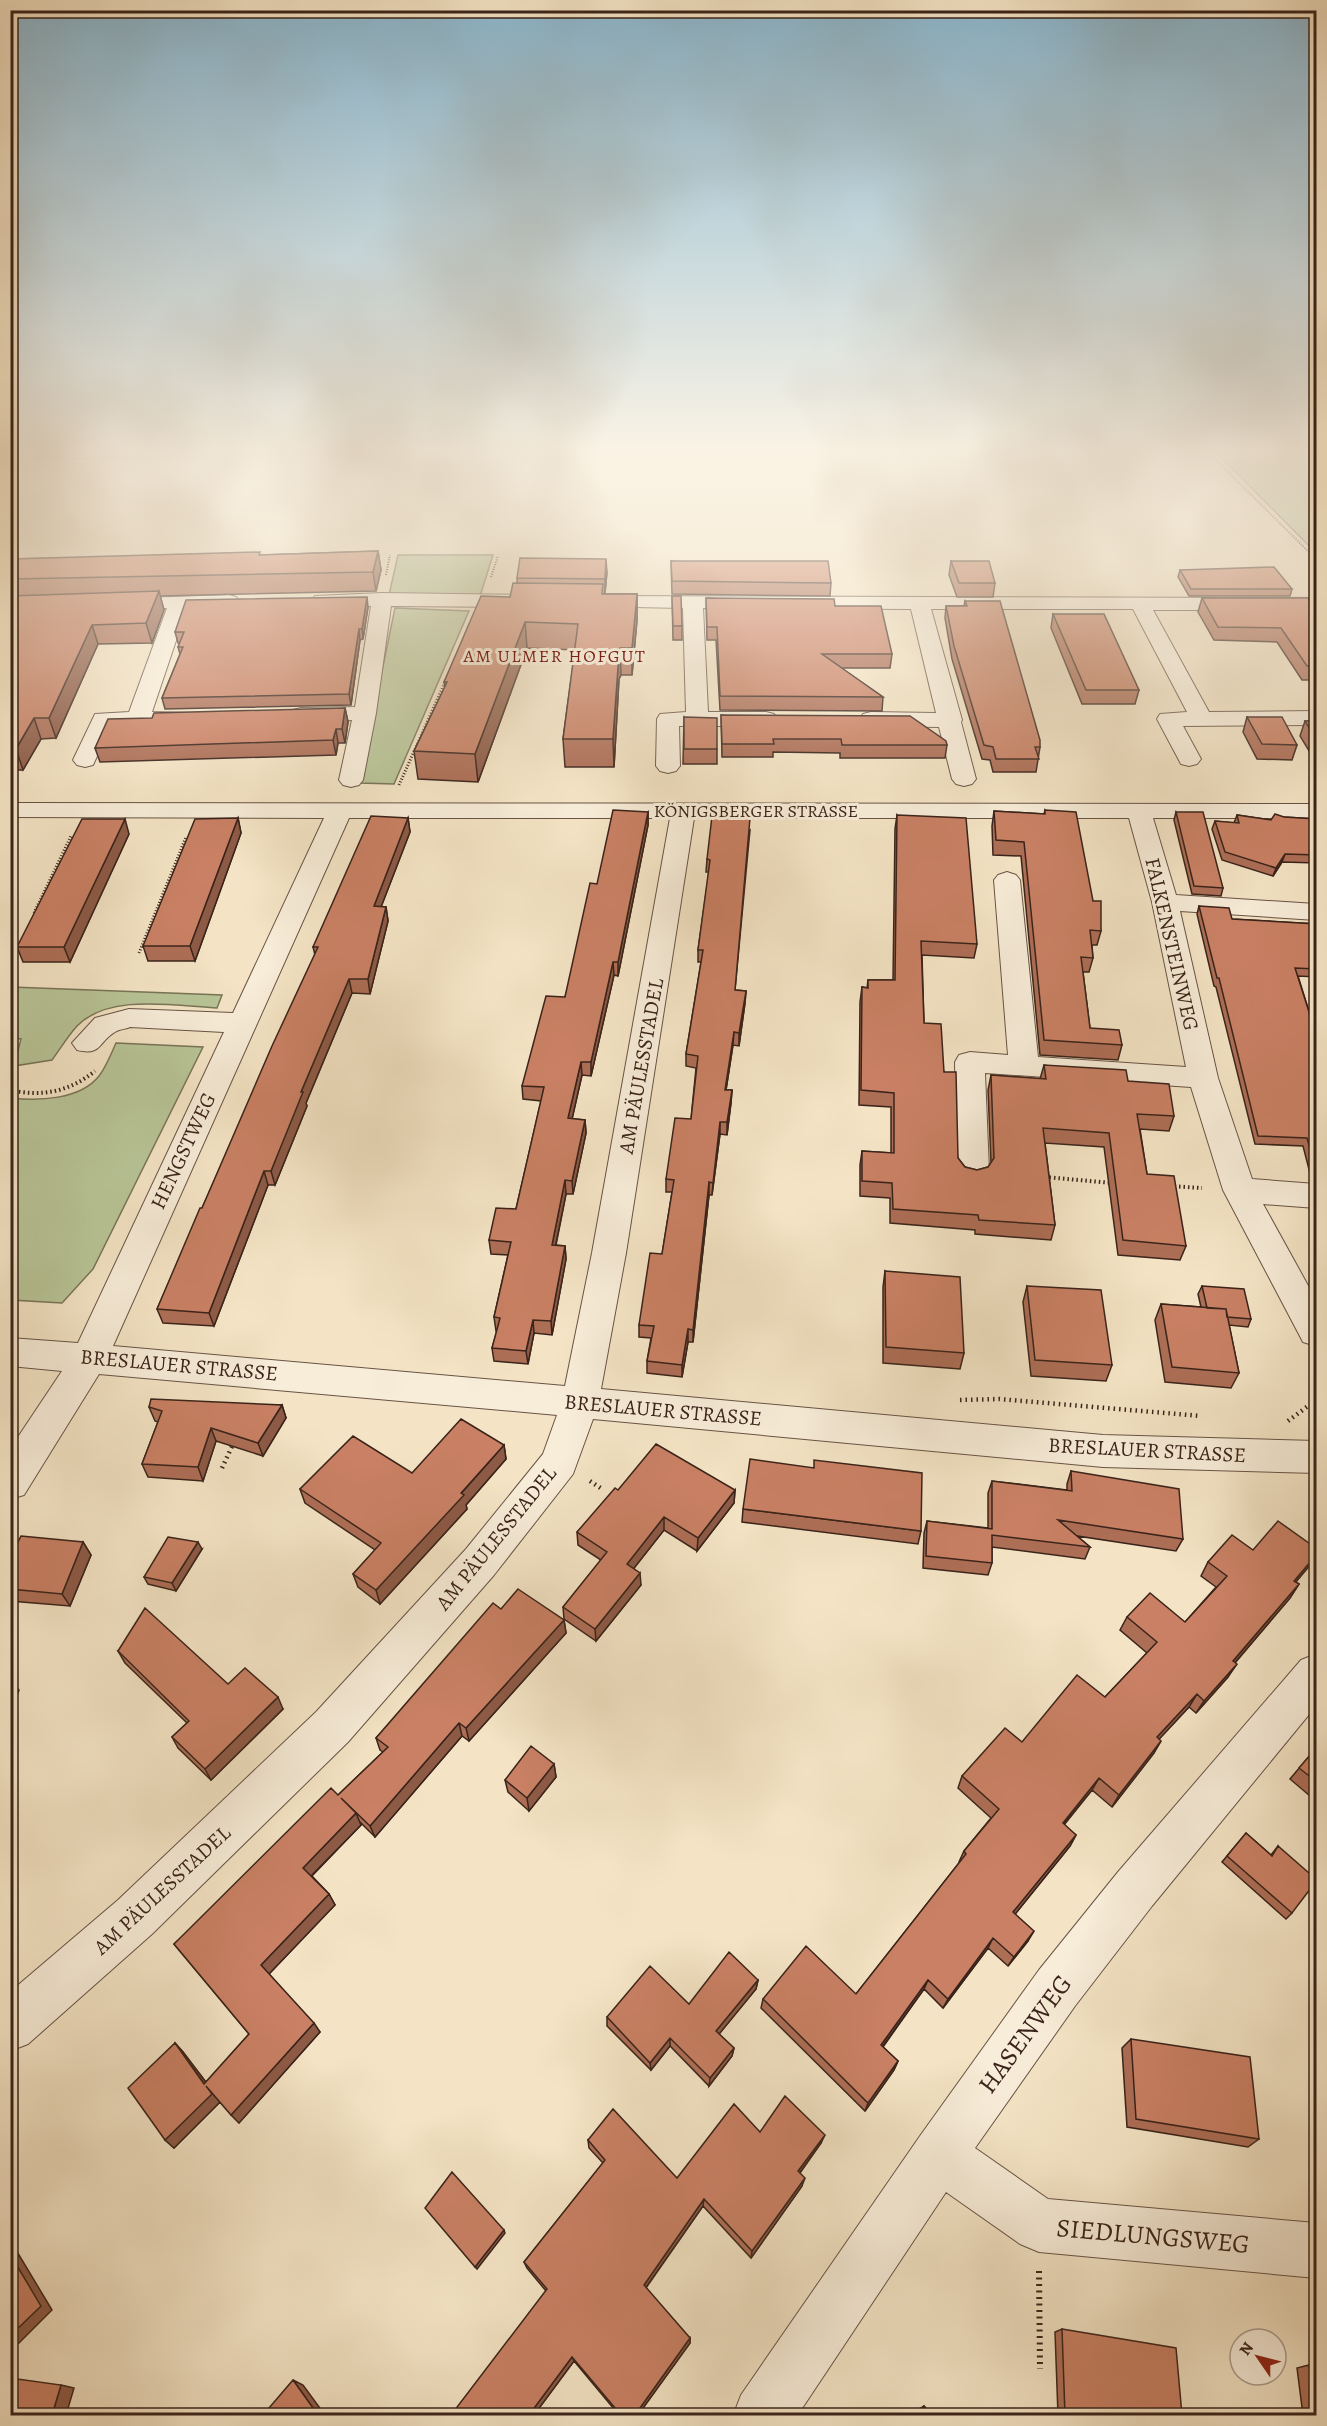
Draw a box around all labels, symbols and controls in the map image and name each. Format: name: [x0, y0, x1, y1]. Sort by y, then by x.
district label: AM ULMER HOFGUT: [463, 644, 646, 668]
street label: KÖNIGSBERGER STRASSE: [654, 799, 858, 823]
street label: FALKENSTEINWEG: [1138, 855, 1206, 1033]
street label: AM PÄULESSTADEL: [612, 976, 670, 1157]
street label: HENGSTWEG: [144, 1088, 222, 1214]
street label: BRESLAUER STRASSE: [79, 1342, 279, 1388]
street label: BRESLAUER STRASSE: [563, 1387, 763, 1433]
street label: BRESLAUER STRASSE: [1047, 1431, 1247, 1469]
street label: AM PÄULESSTADEL: [429, 1460, 563, 1617]
street label: AM PÄULESSTADEL: [87, 1819, 237, 1961]
street label: HASENWEG: [970, 1968, 1080, 2100]
street label: SIEDLUNGSWEG: [1055, 2210, 1251, 2262]
north arrow: [1228, 2327, 1288, 2387]
text: N: [1234, 2338, 1259, 2360]

